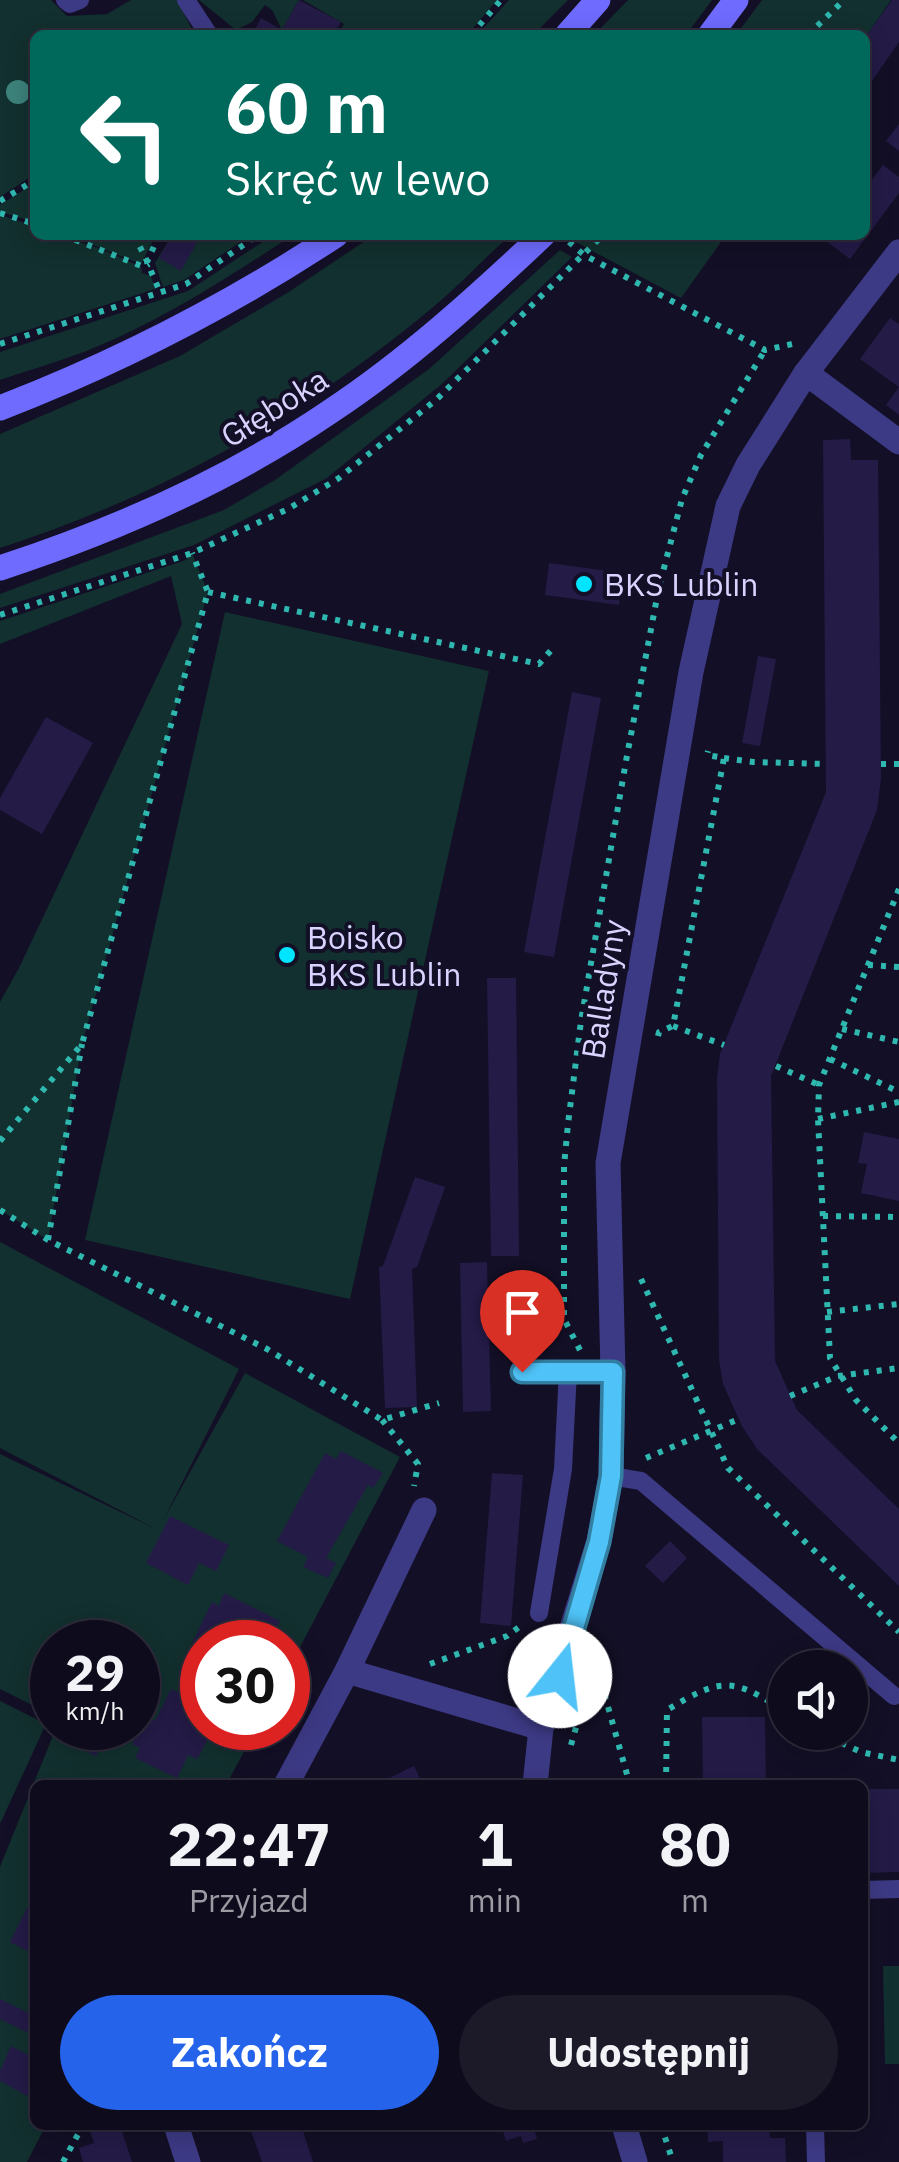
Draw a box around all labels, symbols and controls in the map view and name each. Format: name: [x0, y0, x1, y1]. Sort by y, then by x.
text: 60 m: [225, 61, 388, 152]
icon: left: [60, 70, 190, 200]
text: Skręć w lewo: [225, 149, 491, 207]
street label: Głęboka: [212, 358, 336, 456]
place label: BKS Lublin: [604, 563, 759, 605]
marker: BKS Lublin: [573, 573, 595, 595]
place label: Boisko BKS Lublin: [307, 916, 462, 995]
street label: Balladyny: [571, 916, 635, 1062]
marker: Boisko BKS Lublin: [276, 944, 298, 966]
pin: [480, 1270, 565, 1373]
icon: arrive: [495, 1285, 550, 1340]
speed limit sign: 30: [180, 1620, 310, 1750]
position arrow: [508, 1624, 612, 1728]
text: 29: [65, 1640, 125, 1705]
map controls: [768, 1650, 868, 1750]
button: sound: [768, 1650, 868, 1750]
text: km/h: [66, 1694, 124, 1727]
text: 22:47: [167, 1804, 331, 1883]
text: 1: [477, 1804, 513, 1883]
text: 80: [659, 1804, 731, 1883]
text: Przyjazd: [189, 1879, 309, 1921]
text: min: [468, 1879, 522, 1921]
text: m: [681, 1879, 709, 1921]
button: Zakończ: [60, 1995, 439, 2110]
button: Udostępnij: [459, 1995, 838, 2110]

